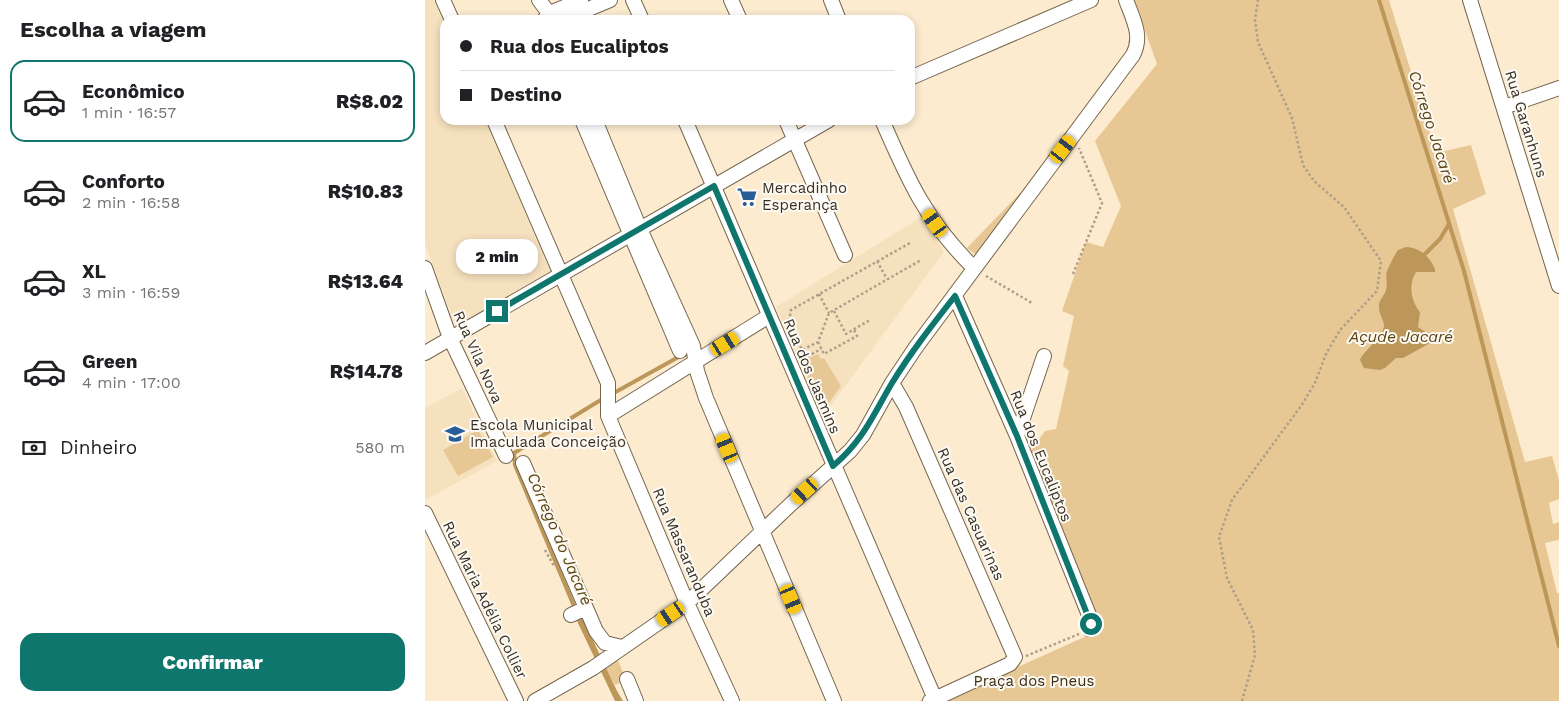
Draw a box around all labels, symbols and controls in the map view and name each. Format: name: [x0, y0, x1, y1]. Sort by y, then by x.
text: Escolha a viagem: [20, 17, 207, 42]
text: Rua dos Eucaliptos: [490, 35, 669, 58]
water label: Córrego Jacaré: [1405, 68, 1459, 186]
street label: Rua Garanhuns: [1501, 68, 1551, 180]
icon: car: [22, 79, 67, 124]
text: Econômico: [82, 80, 185, 103]
text: Destino: [490, 83, 562, 106]
text: R$8.02: [336, 90, 403, 113]
text: 1 min · 16:57: [82, 103, 176, 122]
car: [1047, 133, 1078, 165]
icon: car: [22, 169, 67, 214]
text: Conforto: [82, 170, 165, 193]
place label: Mercadinho Esperança: [762, 179, 847, 214]
text: R$10.83: [328, 180, 403, 203]
supermarket icon: Mercadinho Esperança: [736, 186, 758, 208]
text: 2 min · 16:58: [82, 193, 180, 212]
car: [920, 206, 949, 240]
callout: 2 min: [456, 238, 538, 274]
text: 2 min: [475, 247, 519, 266]
icon: car: [22, 259, 67, 304]
text: XL: [82, 260, 106, 283]
text: R$13.64: [328, 270, 403, 293]
text: 3 min · 16:59: [82, 283, 180, 302]
route end: [486, 300, 508, 322]
street label: Rua Vila Nova: [450, 308, 507, 407]
street label: Rua dos Jasmins: [780, 316, 844, 436]
water label: Açude Jacaré: [1348, 327, 1453, 346]
car: [708, 330, 741, 358]
icon: car: [22, 349, 67, 394]
text: Green: [82, 350, 138, 373]
text: R$14.78: [330, 360, 403, 383]
text: 4 min · 17:00: [82, 373, 181, 392]
street label: Rua dos Eucaliptos: [1006, 388, 1076, 524]
place label: Escola Municipal Imaculada Conceição: [470, 416, 626, 451]
school or university icon: Escola Municipal Imaculada Conceição: [444, 423, 466, 445]
car: [714, 431, 739, 465]
icon: cash: [20, 434, 48, 462]
text: Dinheiro: [60, 436, 137, 459]
text: 580 m: [355, 438, 405, 457]
street label: Rua das Casuarinas: [934, 445, 1008, 583]
water label: Córrego do Jacaré: [523, 470, 597, 608]
car: [788, 475, 821, 507]
street label: Rua Massaranduba: [649, 485, 719, 620]
street label: Rua Maria Adélia Collier: [439, 518, 531, 682]
car: [778, 582, 803, 616]
car: [654, 599, 687, 629]
route start: [1080, 613, 1102, 635]
button: Confirmar: [20, 633, 405, 691]
park label: Praça dos Pneus: [974, 672, 1095, 690]

